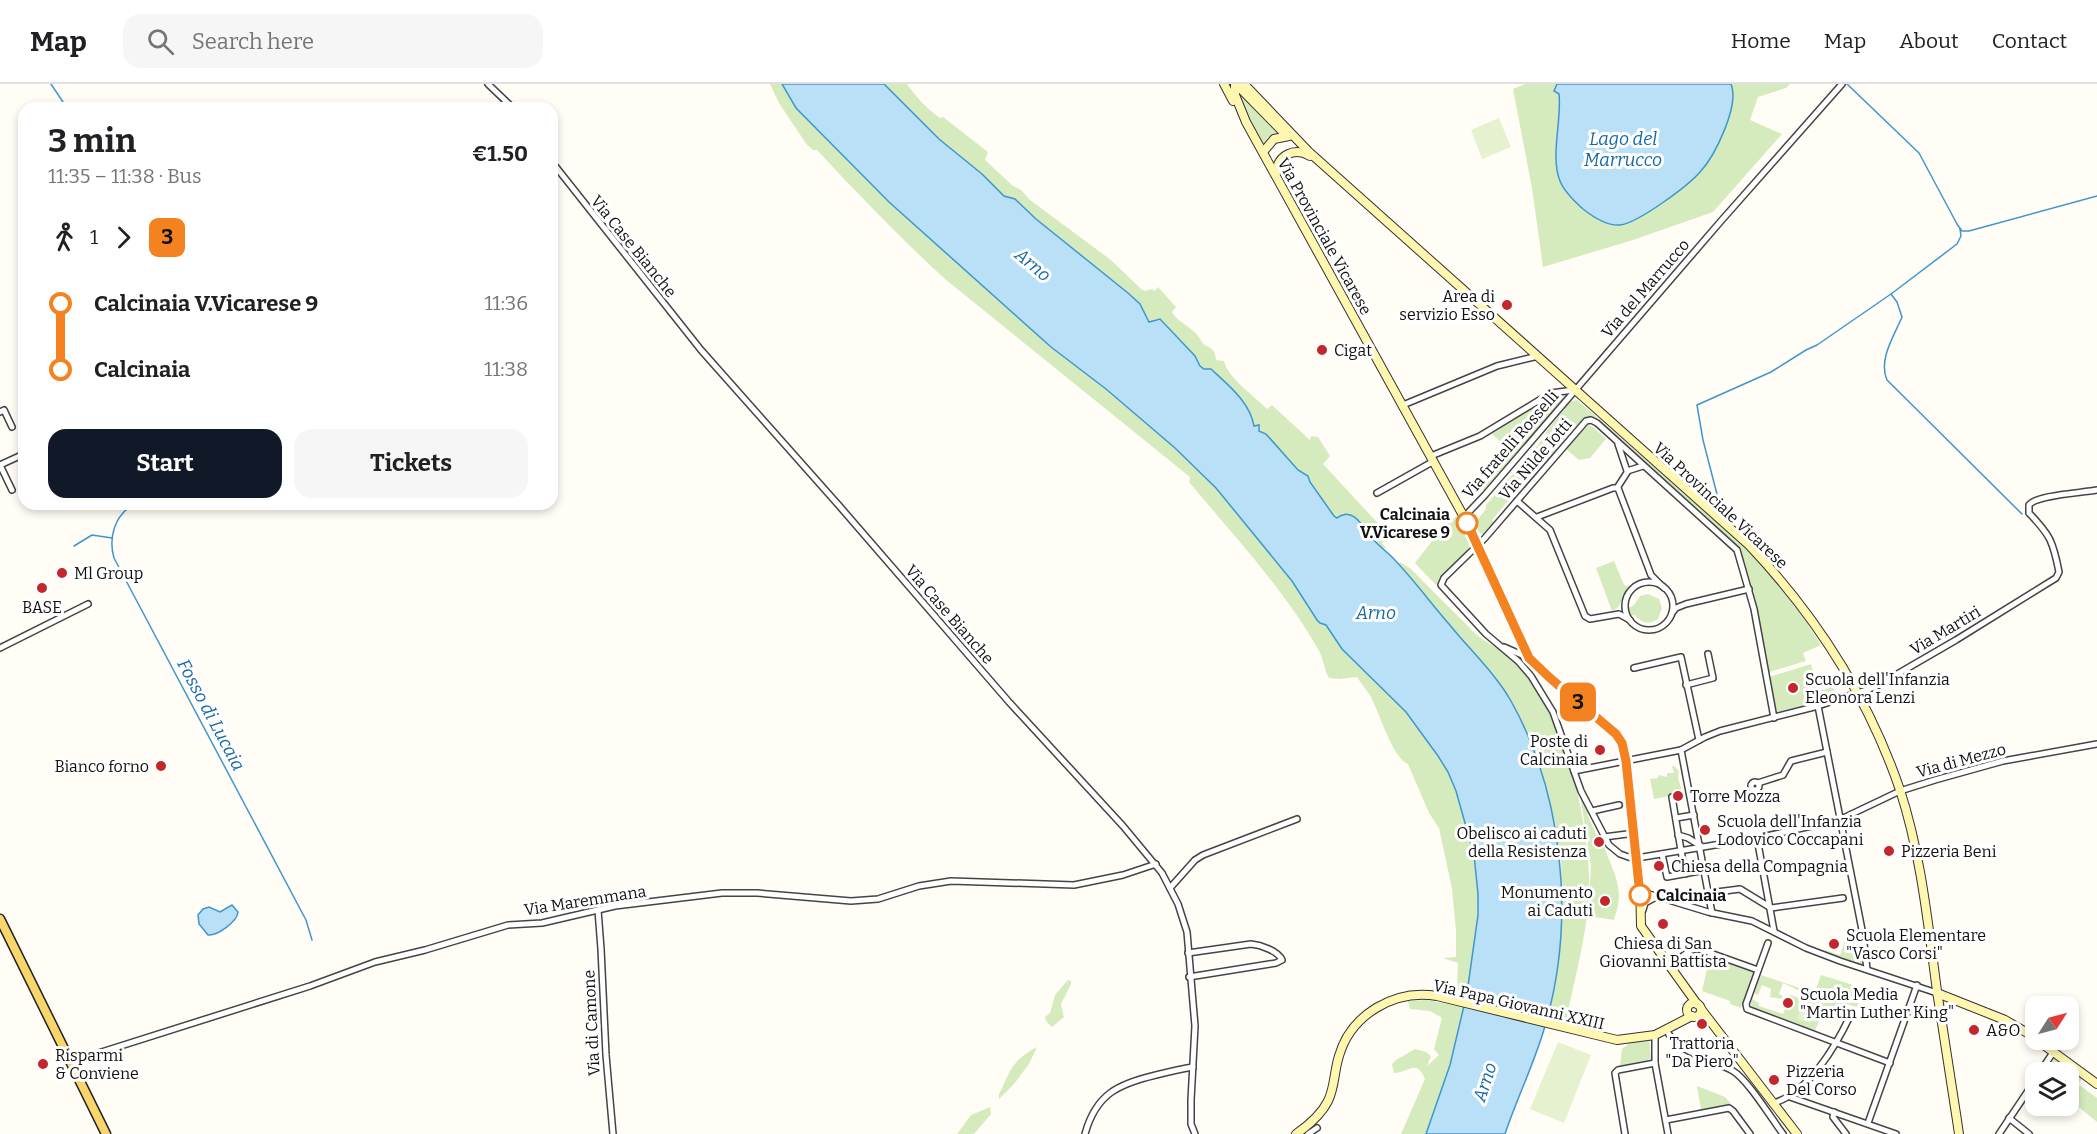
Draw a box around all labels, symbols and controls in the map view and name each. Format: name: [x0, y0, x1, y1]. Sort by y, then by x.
search box: [123, 14, 543, 68]
text: Map: [30, 25, 87, 58]
icon: search: [144, 25, 177, 58]
text: Search here: [192, 28, 314, 55]
text: Home: [1731, 28, 1791, 54]
text: Map: [1824, 28, 1866, 54]
text: About: [1899, 28, 1959, 54]
text: Contact: [1992, 28, 2067, 54]
text: 3 min: [48, 121, 136, 161]
water label: Lago del Marrucco: [1584, 128, 1662, 171]
text: €1.50: [472, 140, 528, 167]
street label: Via Provinciale Vicarese: [1273, 154, 1376, 318]
text: 11:35 – 11:38 · Bus: [48, 164, 202, 188]
street label: Via Case Bianche: [587, 192, 680, 301]
icon: walk: [48, 221, 81, 254]
icon: forward: [107, 221, 140, 254]
text: 3: [161, 224, 173, 250]
text: 1: [90, 225, 98, 249]
street label: Via del Marrucco: [1597, 235, 1693, 342]
water label: Arno: [1010, 243, 1055, 286]
place label: Area di servizio Esso: [1399, 287, 1495, 324]
text: Calcinaia V.Vicarese 9: [94, 290, 318, 317]
text: 11:36: [484, 291, 528, 315]
marker: Area di servizio Esso: [1500, 298, 1514, 312]
place label: Cigat: [1334, 341, 1372, 360]
marker: Cigat: [1315, 343, 1329, 357]
text: Calcinaia: [94, 356, 190, 383]
text: 11:38: [484, 357, 528, 381]
street label: Via fratelli Rosselli: [1458, 386, 1563, 502]
street label: Via Nilde Iotti: [1495, 415, 1576, 504]
button: Start: [48, 429, 282, 498]
button: Tickets: [294, 429, 528, 498]
street label: Via Provinciale Vicarese: [1650, 438, 1792, 573]
place label: Calcinaia V.Vicarese 9: [1360, 505, 1450, 542]
marker: Calcinaia V.Vicarese 9: [1456, 512, 1478, 534]
street label: Via Case Bianche: [901, 561, 998, 668]
place label: Ml Group: [74, 564, 143, 583]
marker: Ml Group: [55, 566, 69, 580]
marker: BASE: [35, 581, 49, 595]
place label: BASE: [22, 598, 62, 617]
water label: Arno: [1355, 602, 1396, 624]
street label: Via Martiri: [1907, 602, 1984, 659]
water label: Fosso di Lucaia: [172, 655, 250, 775]
place label: Scuola dell'Infanzia Eleonora Lenzi: [1805, 670, 1950, 707]
marker: Scuola dell'Infanzia Eleonora Lenzi: [1786, 681, 1800, 695]
line badge: 3: [1558, 682, 1598, 722]
text: 3: [1572, 689, 1584, 715]
place label: Poste di Calcinaia: [1520, 732, 1588, 769]
street label: Via di Mezzo: [1914, 739, 2008, 782]
marker: Poste di Calcinaia: [1593, 743, 1607, 757]
place label: Bianco forno: [54, 757, 149, 776]
marker: Bianco forno: [154, 759, 168, 773]
place label: Torre Mozza: [1690, 787, 1781, 806]
marker: Torre Mozza: [1671, 789, 1685, 803]
place label: Scuola dell'Infanzia Lodovico Coccapani: [1717, 812, 1864, 849]
marker: Scuola dell'Infanzia Lodovico Coccapani: [1698, 823, 1712, 837]
place label: Obelisco ai caduti della Resistenza: [1456, 824, 1587, 861]
marker: Obelisco ai caduti della Resistenza: [1592, 835, 1606, 849]
place label: Pizzeria Beni: [1901, 842, 1997, 861]
marker: Pizzeria Beni: [1882, 844, 1896, 858]
place label: Chiesa della Compagnia: [1671, 857, 1848, 876]
marker: Chiesa della Compagnia: [1652, 859, 1666, 873]
street label: Via Maremmana: [523, 881, 648, 920]
place label: Monumento ai Caduti: [1501, 883, 1593, 920]
marker: Calcinaia: [1629, 884, 1651, 906]
place label: Calcinaia: [1656, 886, 1726, 905]
marker: Monumento ai Caduti: [1598, 894, 1612, 908]
marker: Chiesa di San Giovanni Battista: [1656, 917, 1670, 931]
place label: Scuola Elementare "Vasco Corsi": [1846, 926, 1986, 963]
place label: Chiesa di San Giovanni Battista: [1599, 934, 1727, 971]
marker: Scuola Elementare "Vasco Corsi": [1827, 937, 1841, 951]
street label: Via di Camone: [579, 969, 604, 1077]
street label: Via Papa Giovanni XXIII: [1431, 976, 1606, 1033]
place label: Scuola Media "Martin Luther King": [1800, 985, 1954, 1022]
marker: Scuola Media "Martin Luther King": [1781, 996, 1795, 1010]
north arrow: [2025, 996, 2079, 1050]
map controls: [2025, 996, 2079, 1116]
marker: Trattoria "Da Piero": [1695, 1017, 1709, 1031]
place label: A&O: [1986, 1021, 2020, 1040]
marker: A&O: [1967, 1023, 1981, 1037]
place label: Trattoria "Da Piero": [1665, 1034, 1739, 1071]
place label: Risparmi & Conviene: [55, 1046, 139, 1083]
marker: Risparmi & Conviene: [36, 1057, 50, 1071]
water label: Arno: [1468, 1060, 1502, 1105]
place label: Pizzeria Del Corso: [1786, 1062, 1857, 1099]
button: layers: [2025, 1062, 2079, 1116]
marker: Pizzeria Del Corso: [1767, 1073, 1781, 1087]

